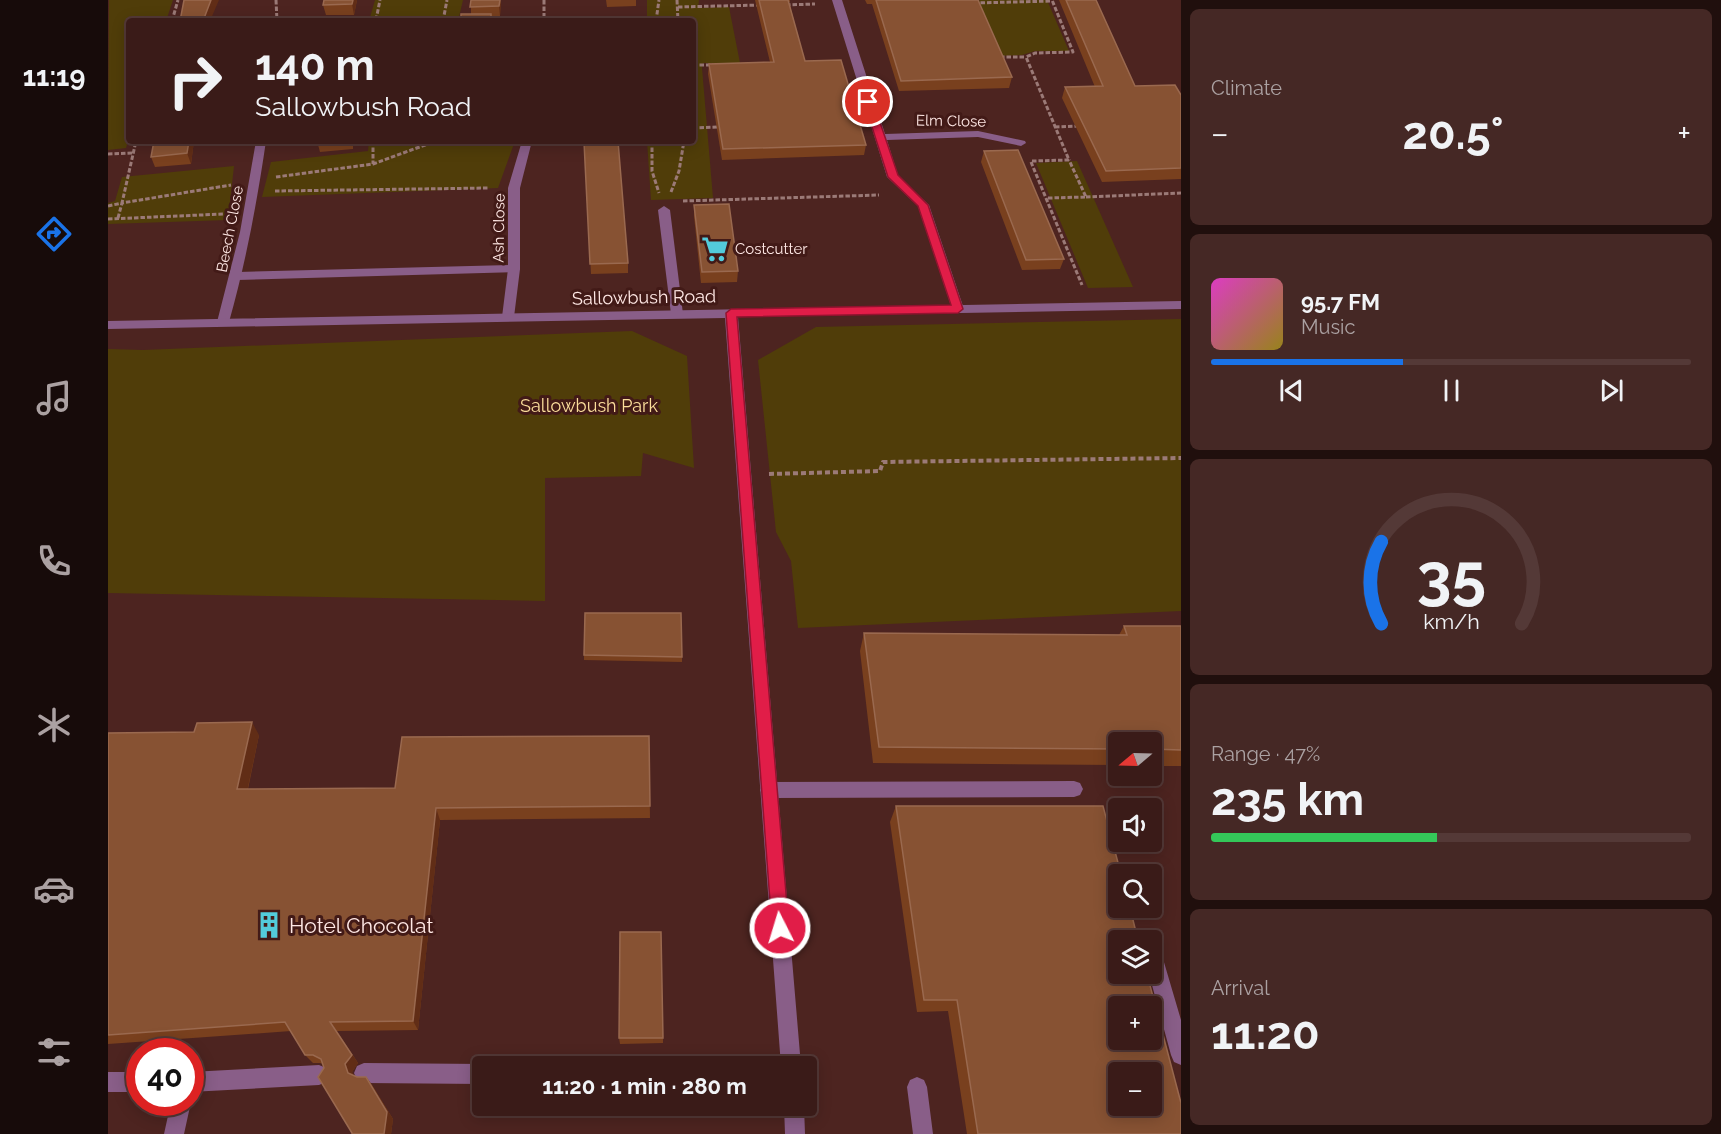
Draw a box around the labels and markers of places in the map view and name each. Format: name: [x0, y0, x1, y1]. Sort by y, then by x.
pin: [842, 76, 893, 127]
supermarket icon: Costcutter: [700, 234, 730, 264]
place label: Costcutter: [735, 240, 808, 258]
building icon: Hotel Chocolat: [254, 910, 284, 940]
place label: Hotel Chocolat: [289, 913, 433, 938]

